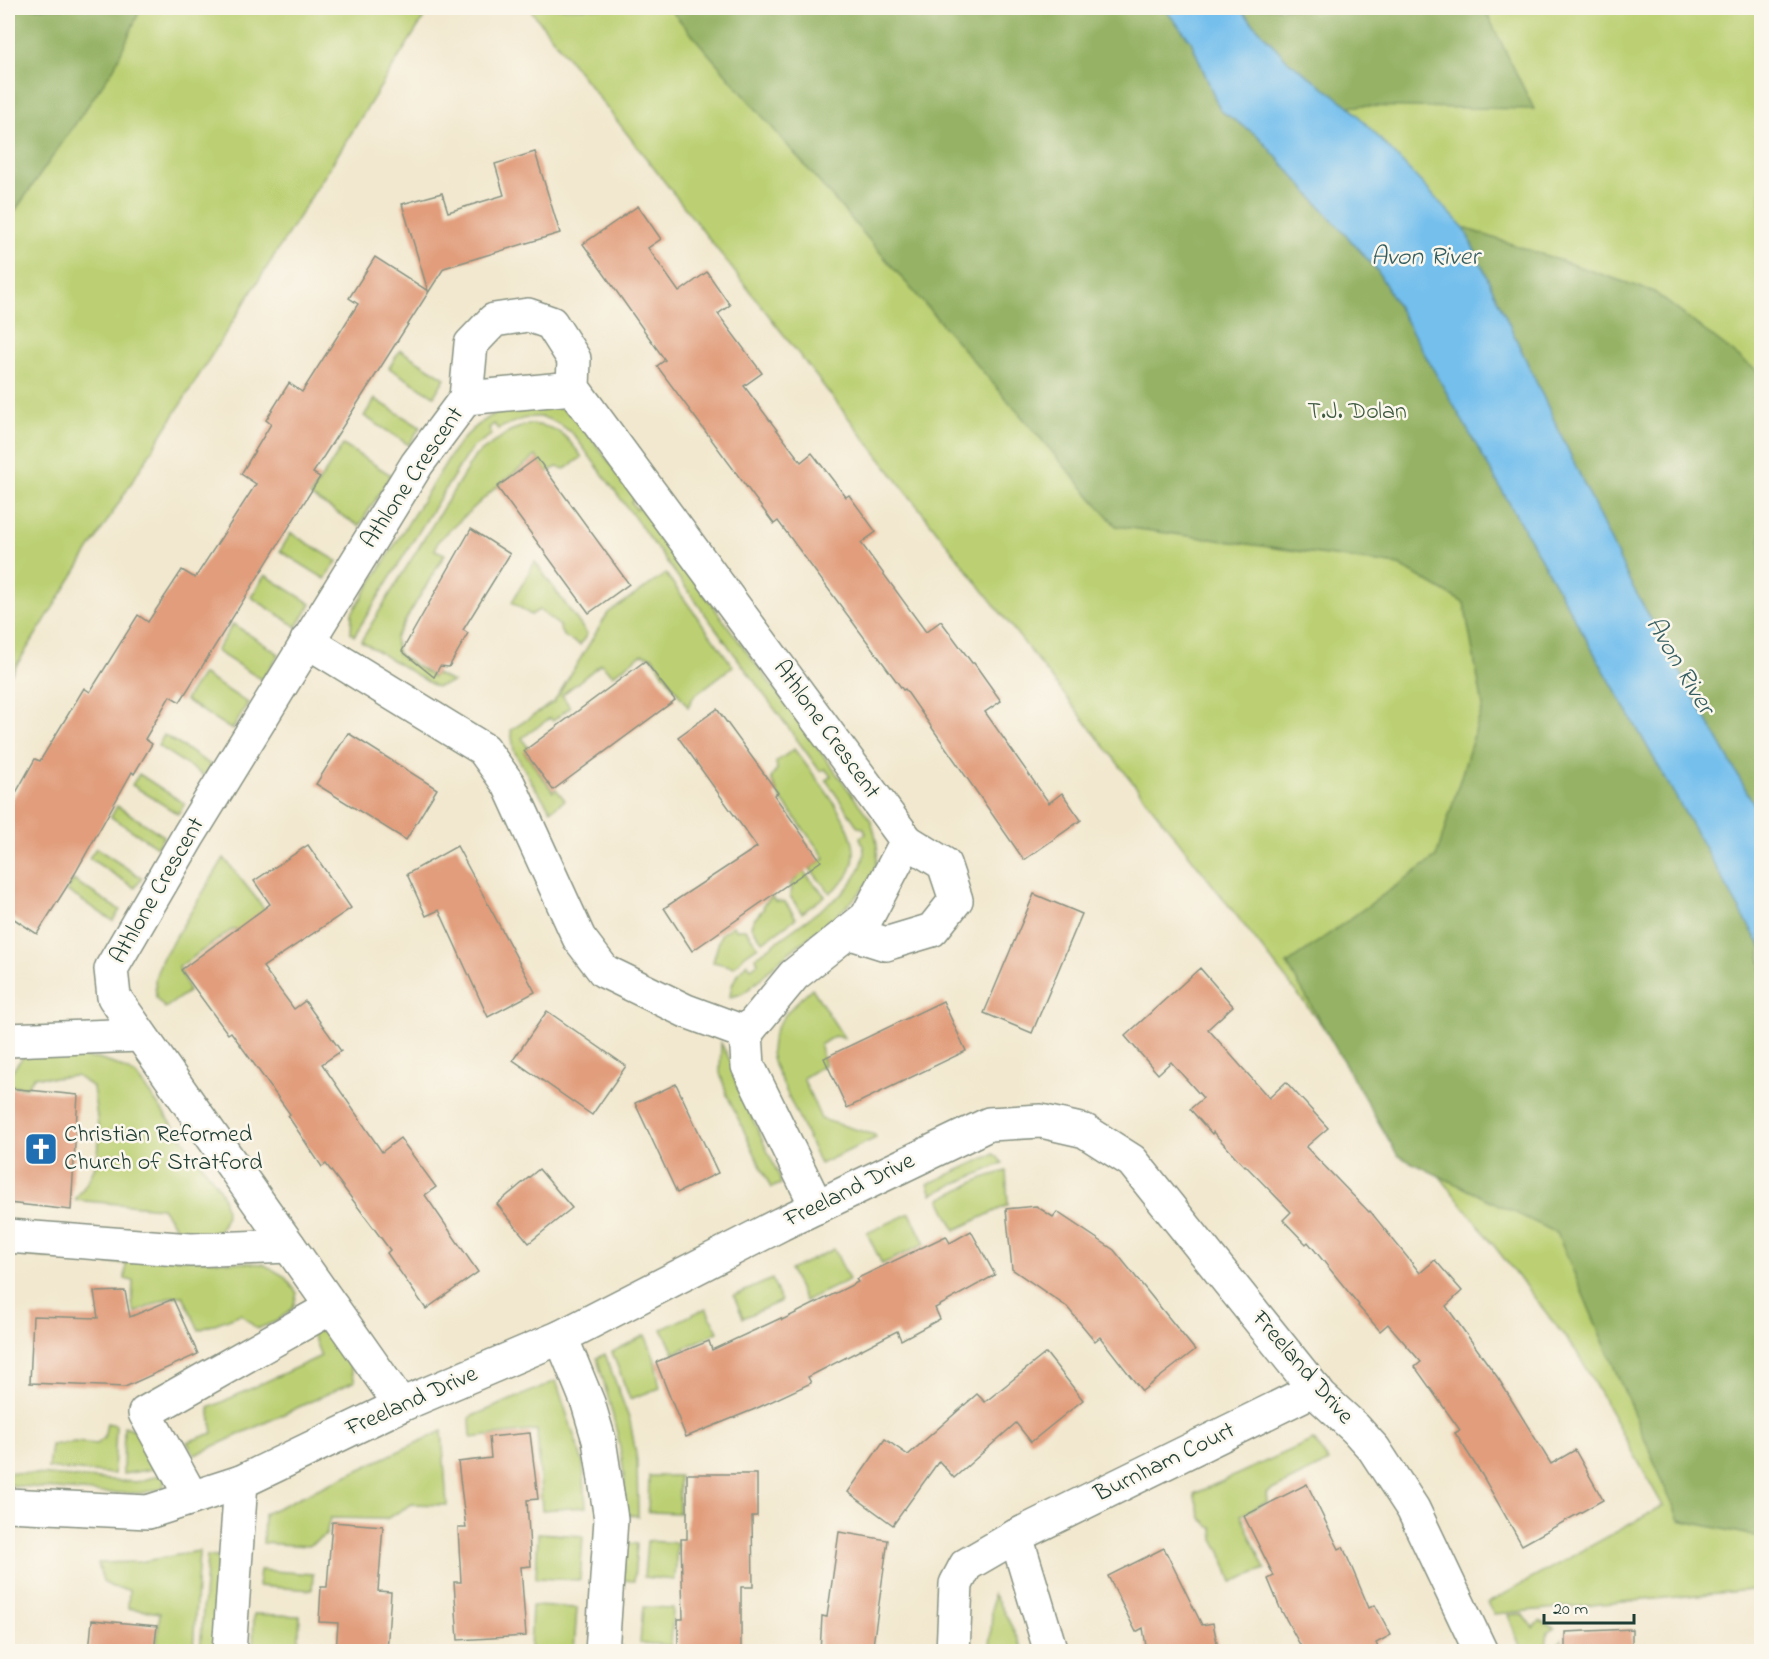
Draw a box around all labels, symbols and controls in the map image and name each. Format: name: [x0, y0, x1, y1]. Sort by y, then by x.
water label: Avon River: [1371, 239, 1482, 277]
park label: T.J. Dolan: [1307, 395, 1407, 430]
street label: Athlone Crescent: [353, 400, 473, 556]
water label: Avon River: [1635, 610, 1725, 725]
street label: Athlone Crescent: [764, 653, 888, 807]
street label: Athlone Crescent: [102, 811, 214, 971]
place label: Christian Reformed Church of Stratford: [64, 1118, 263, 1181]
church icon: Christian Reformed Church of Stratford: [23, 1131, 59, 1167]
street label: Freeland Drive: [778, 1144, 921, 1238]
street label: Freeland Drive: [1242, 1303, 1362, 1433]
street label: Freeland Drive: [340, 1357, 484, 1447]
street label: Burnham Court: [1088, 1414, 1241, 1513]
scale bar: [1544, 1587, 1634, 1625]
text: 20 m: [1553, 1597, 1588, 1623]

